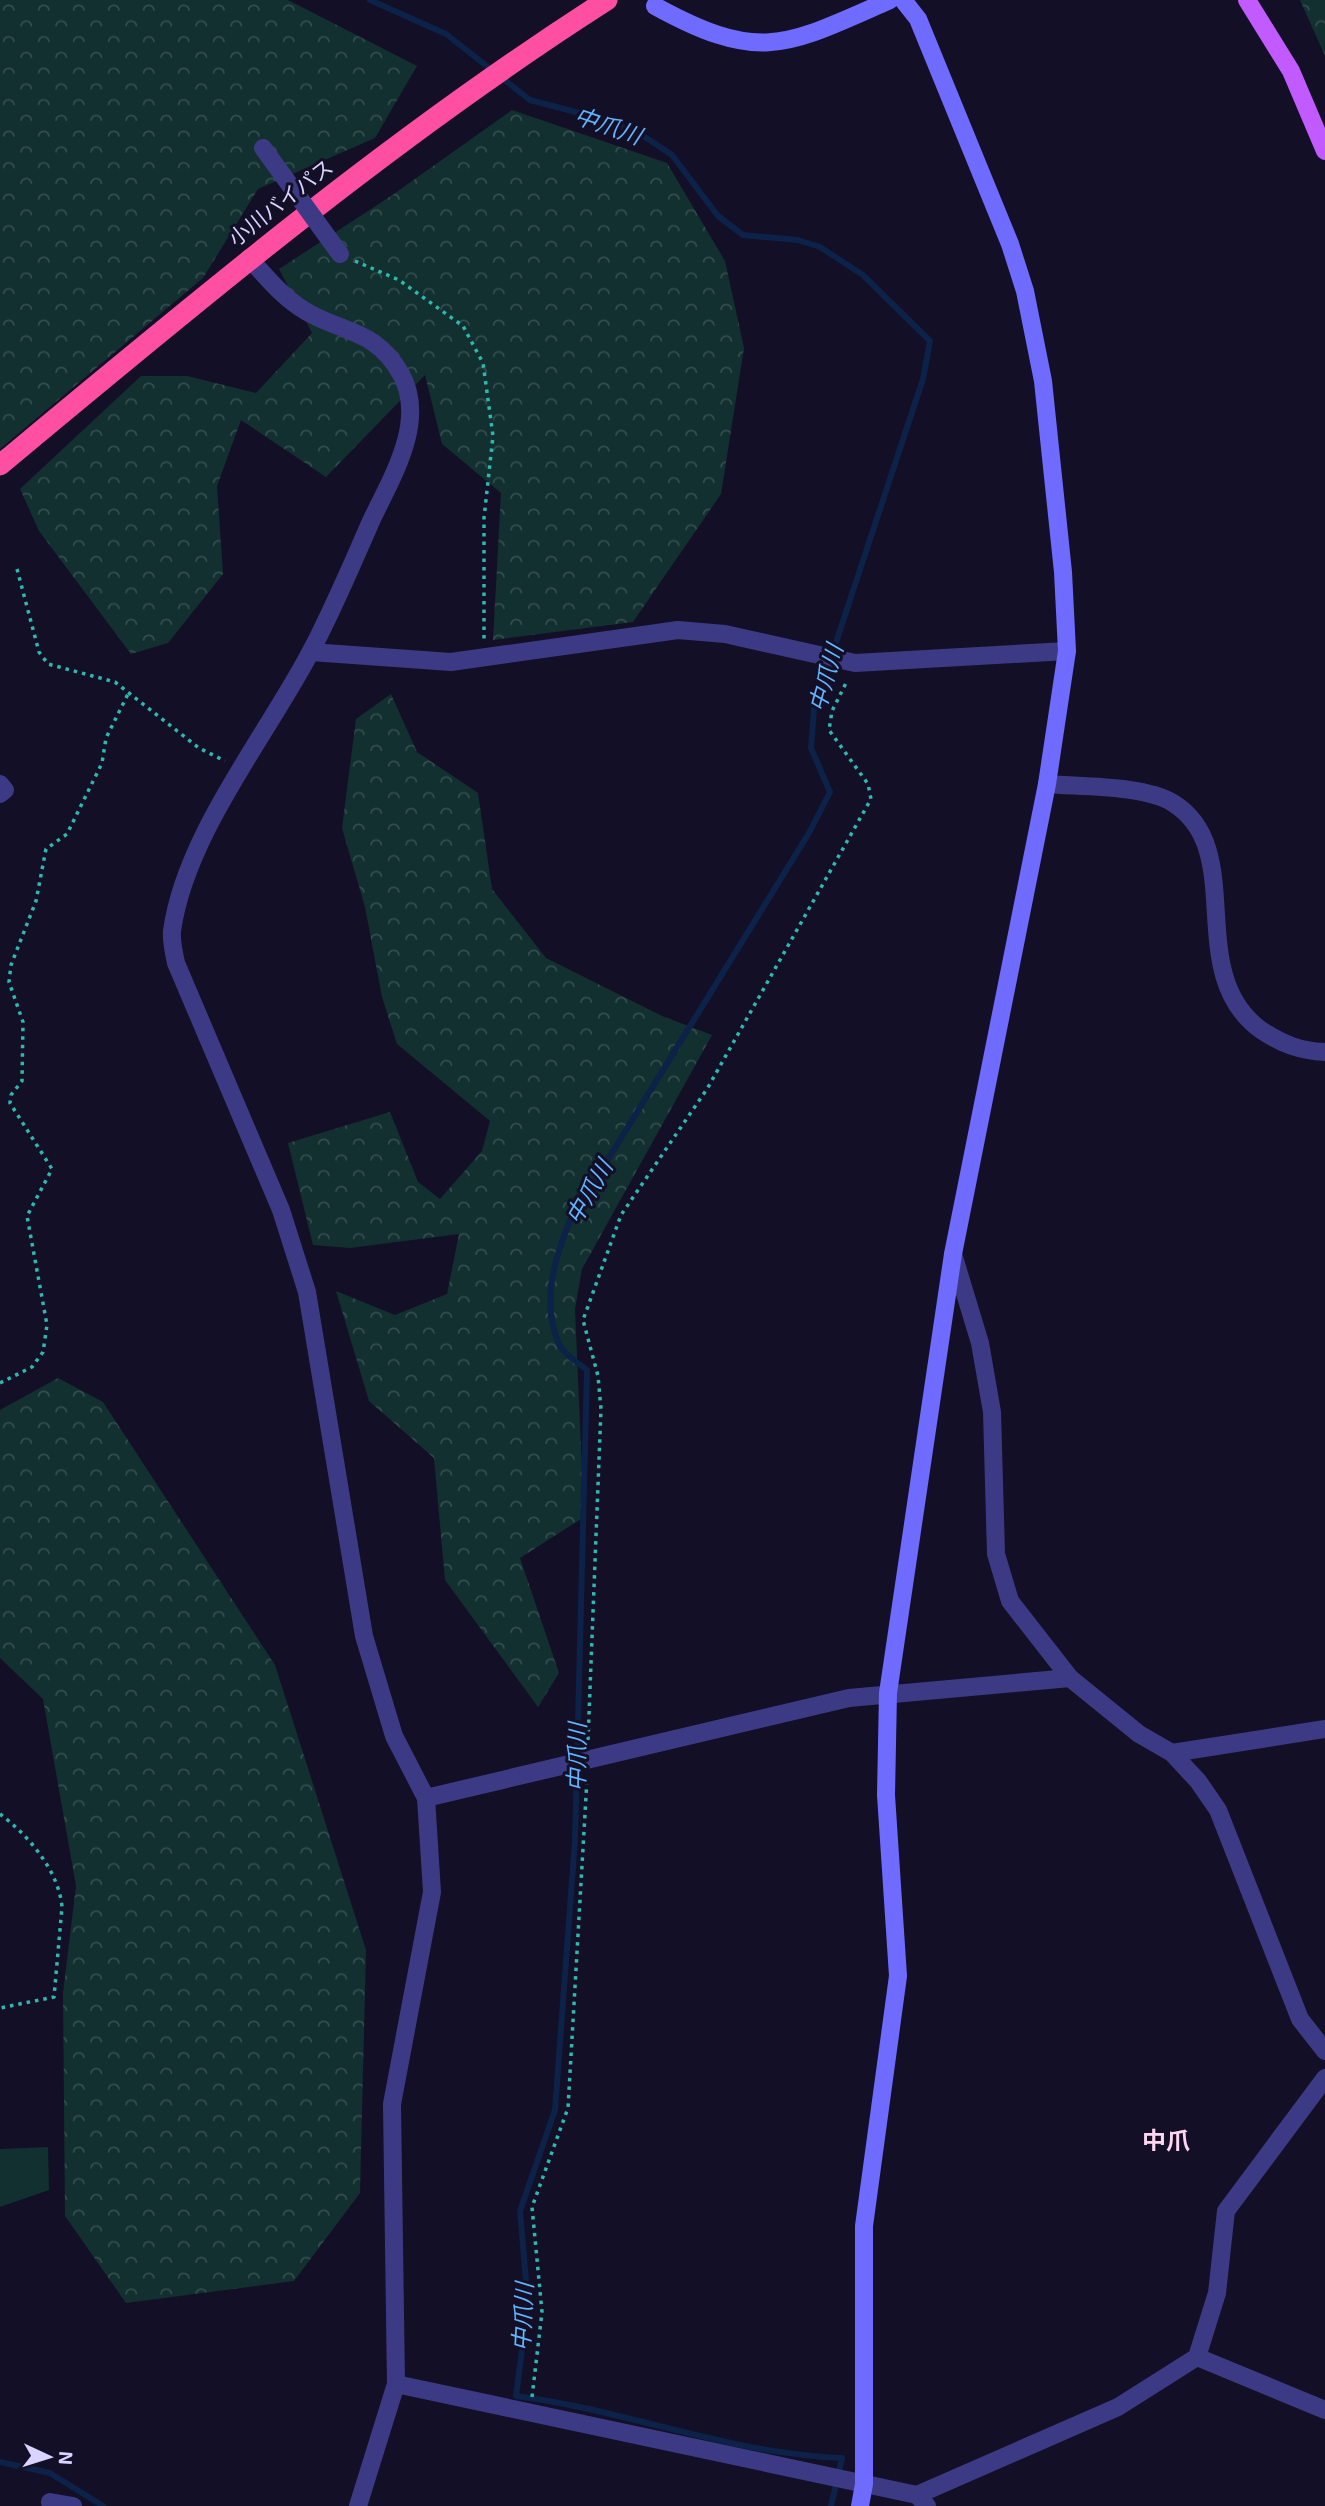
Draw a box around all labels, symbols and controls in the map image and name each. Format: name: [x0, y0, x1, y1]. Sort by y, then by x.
water label: 中爪川: [571, 101, 648, 151]
street label: 小川バイパス: [223, 153, 337, 250]
water label: 中爪川: [802, 638, 849, 715]
water label: 中爪川: [559, 1152, 619, 1228]
water label: 中爪川: [561, 1719, 591, 1792]
district label: 中爪: [1142, 2125, 1190, 2154]
water label: 中爪川: [506, 2279, 538, 2352]
north arrow: [14, 2422, 84, 2492]
text: N: [55, 2451, 78, 2466]

